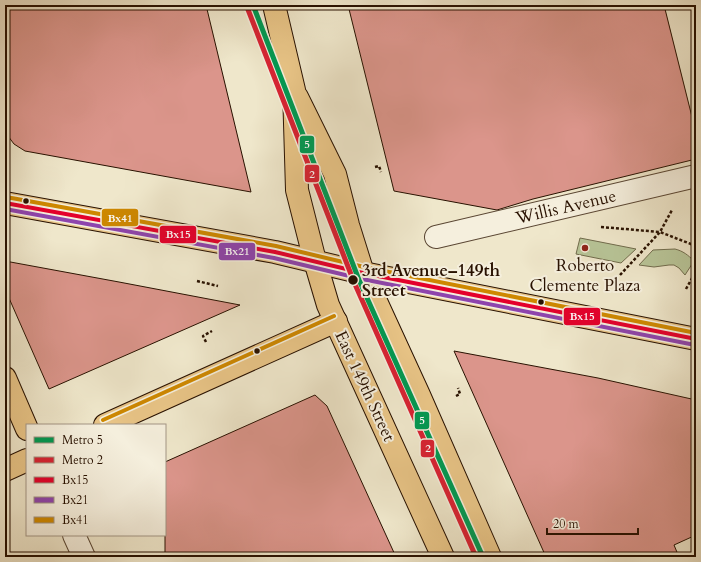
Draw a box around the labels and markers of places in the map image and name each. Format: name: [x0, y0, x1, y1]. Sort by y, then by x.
unlabelled marker: [21, 196, 31, 206]
marker: Roberto Clemente Plaza: [580, 243, 590, 253]
place label: Roberto Clemente Plaza: [529, 254, 641, 297]
place label: 3rd Avenue–149th Street: [362, 259, 501, 302]
marker: 3rd Avenue–149th Street: [346, 273, 360, 287]
unlabelled marker: [536, 297, 546, 307]
unlabelled marker: [252, 346, 262, 356]

